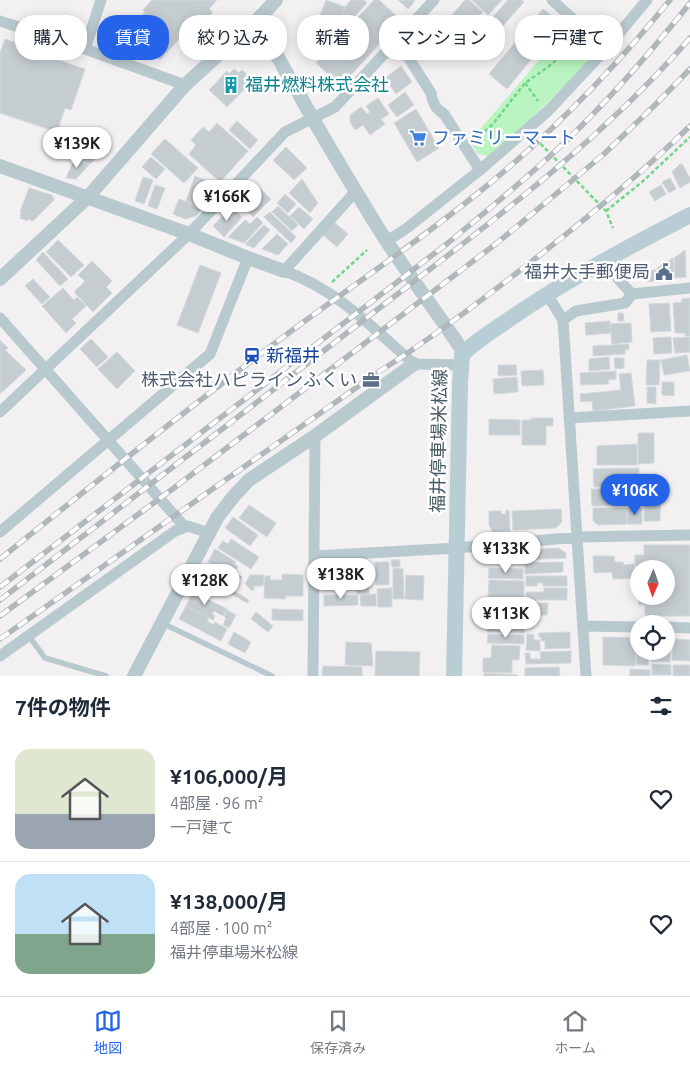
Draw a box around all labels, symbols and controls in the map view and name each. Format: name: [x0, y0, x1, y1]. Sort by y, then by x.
chip: 購入: [15, 15, 87, 60]
chip: 賃貸: [97, 15, 169, 60]
chip: 絞り込み: [179, 15, 287, 60]
chip: 新着: [297, 15, 369, 60]
chip: マンション: [379, 15, 505, 60]
chip: 一戸建て: [515, 15, 623, 60]
place label: 福井燃料株式会社: [245, 74, 389, 94]
building icon: 福井燃料株式会社: [221, 75, 241, 95]
pin: ¥139K: [42, 126, 112, 169]
place label: ファミリーマート: [432, 127, 576, 147]
supermarket icon: ファミリーマート: [408, 128, 428, 148]
text: ¥139K: [54, 134, 100, 152]
pin: ¥166K: [192, 180, 262, 222]
text: ¥166K: [204, 187, 250, 205]
place label: 福井大手郵便局: [524, 261, 650, 281]
public building icon: 福井大手郵便局: [654, 262, 674, 282]
place label: 新福井: [266, 345, 320, 365]
station icon: 新福井: [242, 346, 262, 366]
place label: 株式会社ハピラインふくい: [141, 369, 357, 389]
street label: 福井停車場米松線: [427, 369, 449, 513]
office icon: 株式会社ハピラインふくい: [361, 370, 381, 390]
pin: ¥106K: [600, 474, 670, 516]
text: ¥106K: [612, 481, 658, 499]
pin: ¥133K: [471, 532, 541, 574]
text: ¥133K: [483, 539, 529, 557]
pin: ¥138K: [306, 558, 376, 600]
north arrow: [630, 560, 675, 605]
map controls: [630, 560, 675, 660]
pin: ¥128K: [170, 564, 240, 606]
text: ¥138K: [318, 565, 364, 583]
text: ¥128K: [182, 571, 228, 589]
pin: ¥113K: [471, 596, 541, 639]
text: ¥113K: [483, 604, 529, 622]
button: locate: [630, 615, 675, 660]
icon: filters: [647, 692, 675, 720]
text: 7件の物件: [15, 695, 111, 719]
text: ¥106,000/月: [170, 764, 288, 788]
icon: home: [55, 769, 115, 829]
icon: heart: [647, 785, 675, 813]
text: 4部屋 · 96 m²: [170, 794, 264, 812]
text: 一戸建て: [170, 818, 234, 836]
text: ¥138,000/月: [170, 889, 288, 913]
icon: home: [55, 894, 115, 954]
icon: heart: [647, 910, 675, 938]
text: 4部屋 · 100 m²: [170, 919, 273, 937]
text: 福井停車場米松線: [170, 943, 298, 961]
tab: 地図: [94, 1007, 122, 1057]
tab: 保存済み: [310, 1007, 366, 1057]
tab: ホーム: [554, 1007, 596, 1057]

